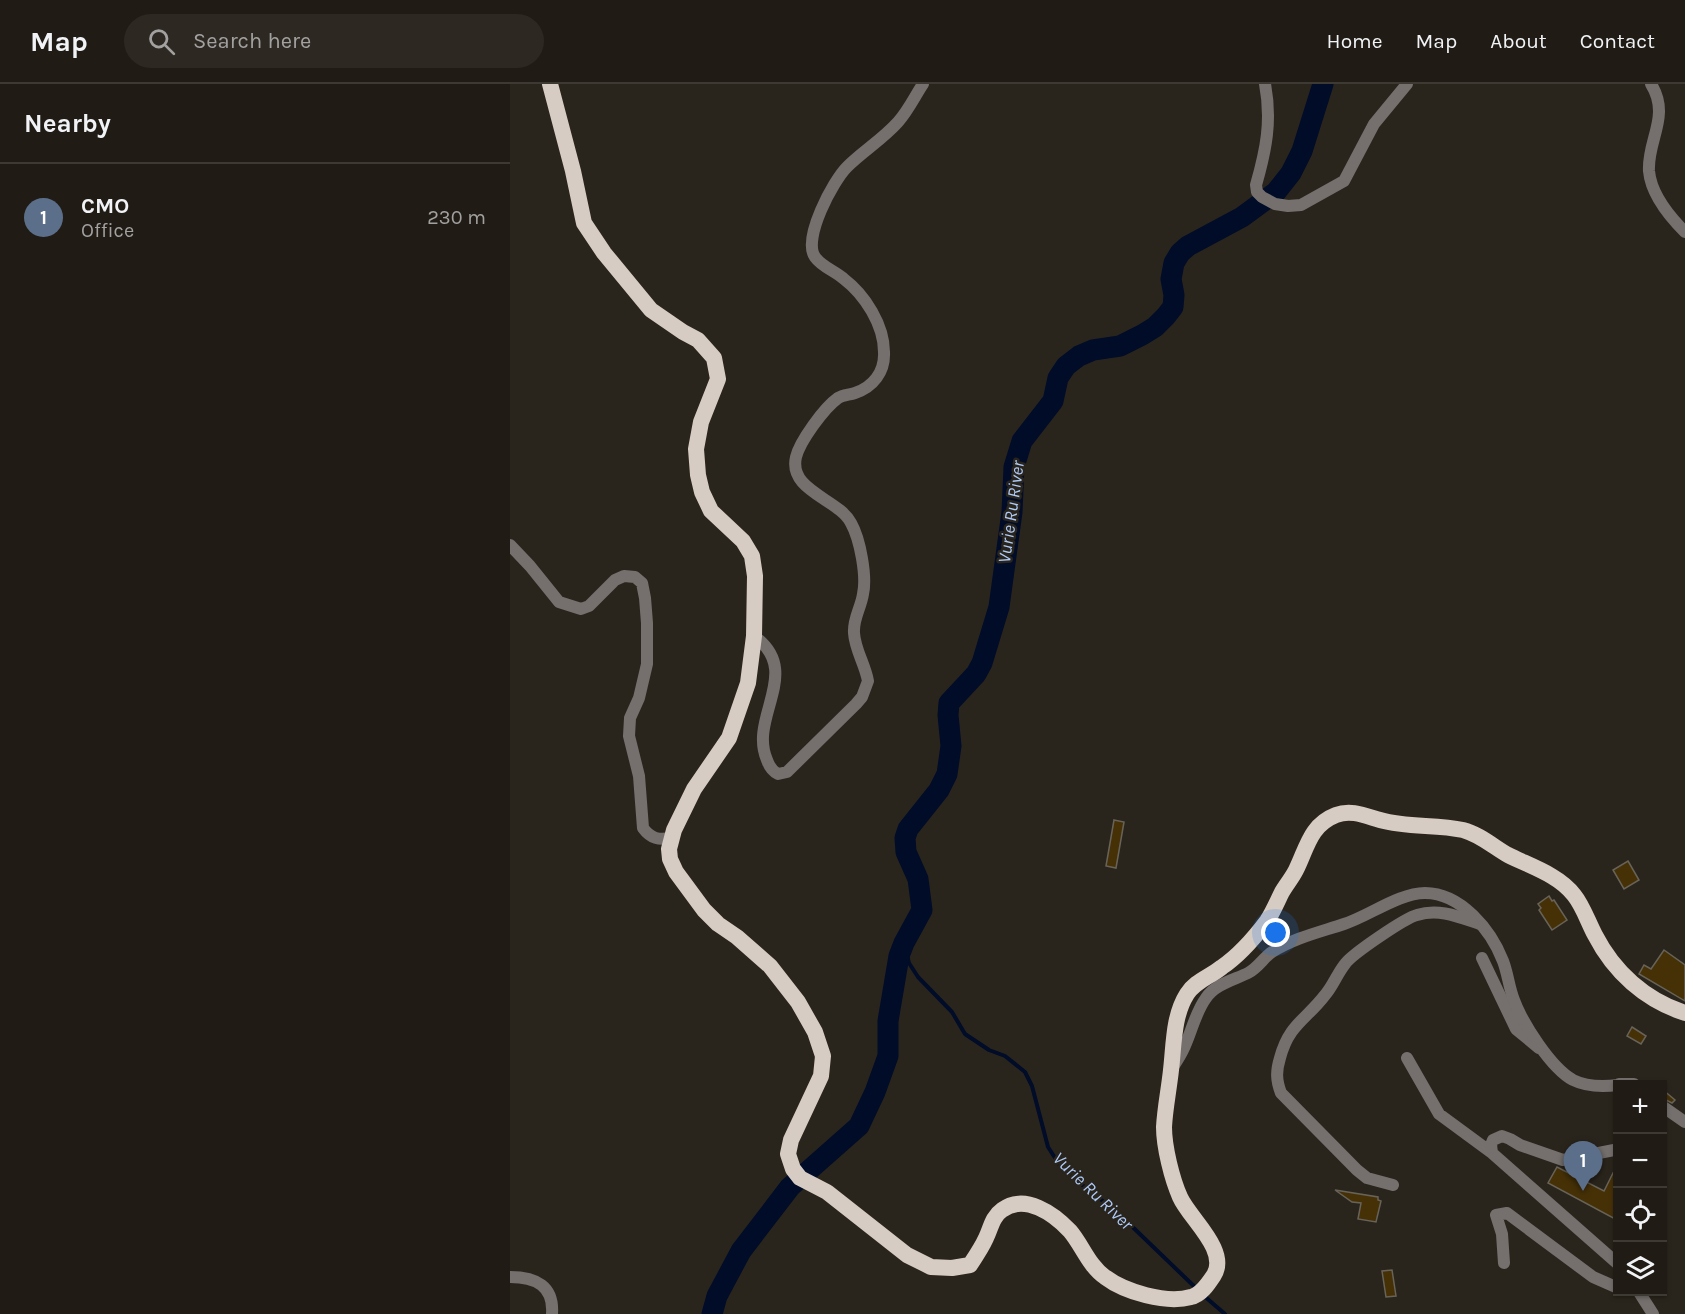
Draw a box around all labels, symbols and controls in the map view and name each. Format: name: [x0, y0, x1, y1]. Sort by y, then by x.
search box: [124, 14, 544, 68]
text: Map: [30, 25, 88, 58]
icon: search: [145, 25, 178, 58]
text: Search here: [193, 28, 311, 54]
text: Home: [1327, 29, 1383, 53]
text: Map: [1416, 29, 1457, 53]
text: About: [1490, 29, 1547, 53]
text: Contact: [1580, 29, 1655, 53]
text: Nearby: [24, 108, 111, 139]
text: CMO: [81, 193, 129, 219]
text: 1: [40, 206, 47, 229]
text: 230 m: [427, 206, 486, 229]
text: Office: [81, 219, 134, 242]
water label: Vurie Ru River: [993, 459, 1029, 565]
your location: [1261, 918, 1290, 947]
map controls: [1613, 1080, 1667, 1296]
button: +: [1613, 1080, 1667, 1134]
button: −: [1613, 1134, 1667, 1188]
pin: 1: [1564, 1142, 1602, 1191]
water label: Vurie Ru River: [1048, 1147, 1138, 1235]
button: locate: [1613, 1188, 1667, 1242]
button: layers: [1613, 1242, 1667, 1296]

